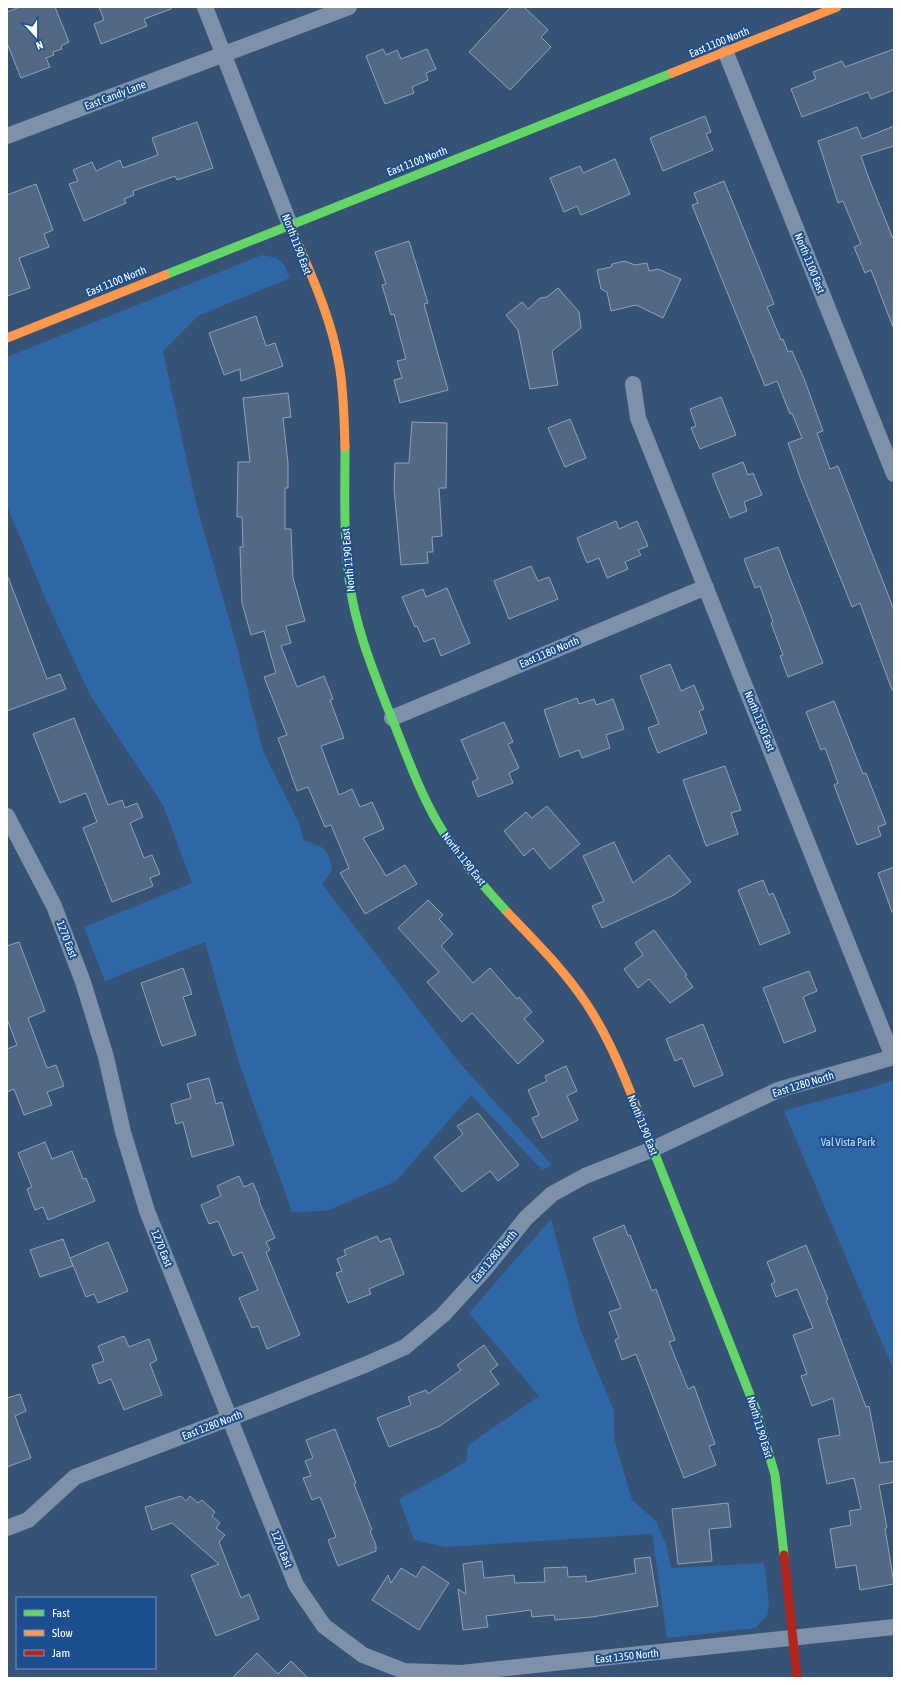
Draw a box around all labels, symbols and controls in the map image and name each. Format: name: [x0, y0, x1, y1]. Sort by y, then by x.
north arrow: [16, 16, 56, 56]
street label: East 1100 North: [687, 24, 751, 60]
text: N: [34, 39, 45, 52]
street label: East Candy Lane: [83, 78, 147, 112]
street label: East 1100 North: [385, 144, 449, 178]
street label: North 1190 East: [280, 212, 314, 276]
street label: North 1100 East: [792, 231, 828, 295]
street label: East 1100 North: [84, 263, 148, 299]
street label: North 1190 East: [339, 528, 357, 592]
street label: East 1180 North: [517, 634, 581, 670]
street label: North 1150 East: [742, 689, 778, 753]
street label: North 1190 East: [440, 830, 488, 888]
street label: 1270 East: [54, 919, 80, 959]
street label: East 1280 North: [771, 1069, 835, 1099]
street label: North 1190 East: [625, 1093, 661, 1157]
park label: Val Vista Park: [821, 1136, 875, 1148]
street label: 1270 East: [149, 1228, 175, 1268]
street label: East 1280 North: [469, 1228, 519, 1284]
street label: North 1190 East: [745, 1395, 775, 1459]
street label: East 1280 North: [180, 1408, 244, 1442]
street label: 1270 East: [269, 1529, 295, 1569]
legend: [16, 1597, 156, 1669]
text: Fast: [52, 1606, 70, 1620]
text: Slow: [52, 1626, 73, 1640]
text: Jam: [52, 1646, 70, 1660]
street label: East 1350 North: [595, 1647, 659, 1665]

